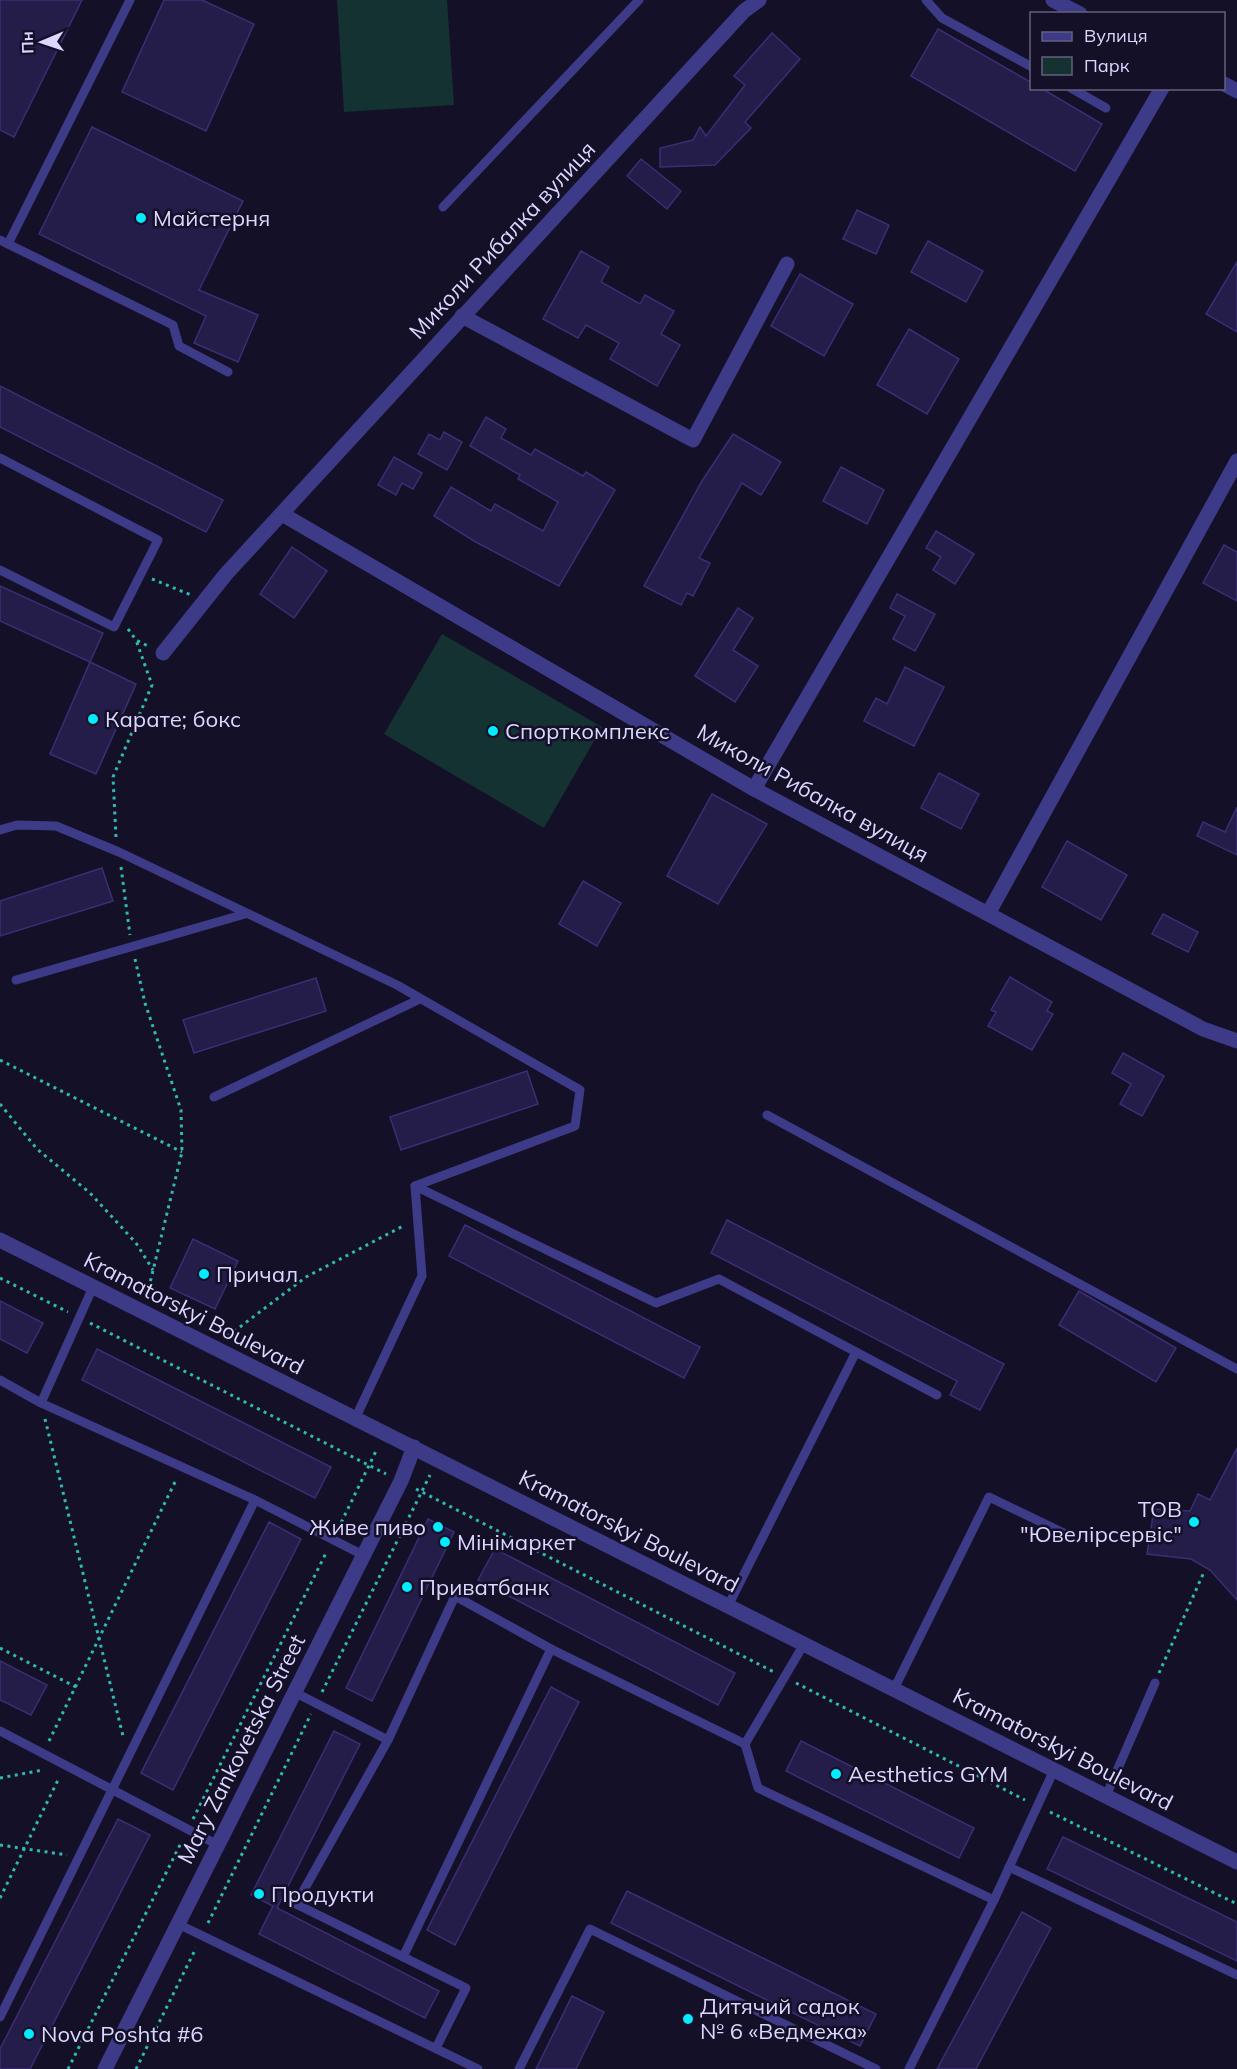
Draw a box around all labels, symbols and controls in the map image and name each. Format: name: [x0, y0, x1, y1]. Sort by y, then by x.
north arrow: [12, 12, 72, 72]
legend: [1030, 12, 1225, 90]
text: Вулиця: [1084, 24, 1148, 47]
text: Пн: [17, 31, 37, 54]
text: Парк: [1084, 54, 1130, 77]
street label: Миколи Рибалка вулиця: [403, 135, 601, 345]
place label: Майстерня: [153, 204, 270, 232]
marker: Майстерня: [134, 211, 148, 225]
place label: Карате; бокс: [105, 705, 241, 733]
marker: Карате; бокс: [86, 712, 100, 726]
place label: Спорткомплекс: [505, 717, 670, 745]
street label: Миколи Рибалка вулиця: [692, 718, 934, 868]
marker: Спорткомплекс: [486, 724, 500, 738]
street label: Kramatorskyi Boulevard: [79, 1245, 309, 1381]
place label: Причал: [216, 1260, 298, 1288]
marker: Причал: [197, 1267, 211, 1281]
street label: Kramatorskyi Boulevard: [514, 1463, 744, 1599]
place label: ТОВ "Ювелірсервіс": [1020, 1495, 1182, 1548]
place label: Живе пиво: [310, 1513, 426, 1541]
marker: ТОВ "Ювелірсервіс": [1187, 1515, 1201, 1529]
marker: Живе пиво: [431, 1520, 445, 1534]
place label: Мінімаркет: [457, 1528, 576, 1556]
marker: Мінімаркет: [438, 1535, 452, 1549]
place label: Приватбанк: [419, 1573, 549, 1601]
marker: Приватбанк: [400, 1580, 414, 1594]
street label: Mary Zankovetska Street: [171, 1629, 311, 1868]
street label: Kramatorskyi Boulevard: [948, 1681, 1178, 1817]
place label: Aesthetics GYM: [848, 1760, 1008, 1788]
marker: Aesthetics GYM: [829, 1767, 843, 1781]
place label: Продукти: [271, 1880, 374, 1908]
marker: Продукти: [252, 1887, 266, 1901]
place label: Дитячий садок № 6 «Ведмежа»: [700, 1992, 867, 2045]
marker: Дитячий садок № 6 «Ведмежа»: [681, 2012, 695, 2026]
place label: Nova Poshta #6: [41, 2020, 203, 2048]
marker: Nova Poshta #6: [22, 2027, 36, 2041]

